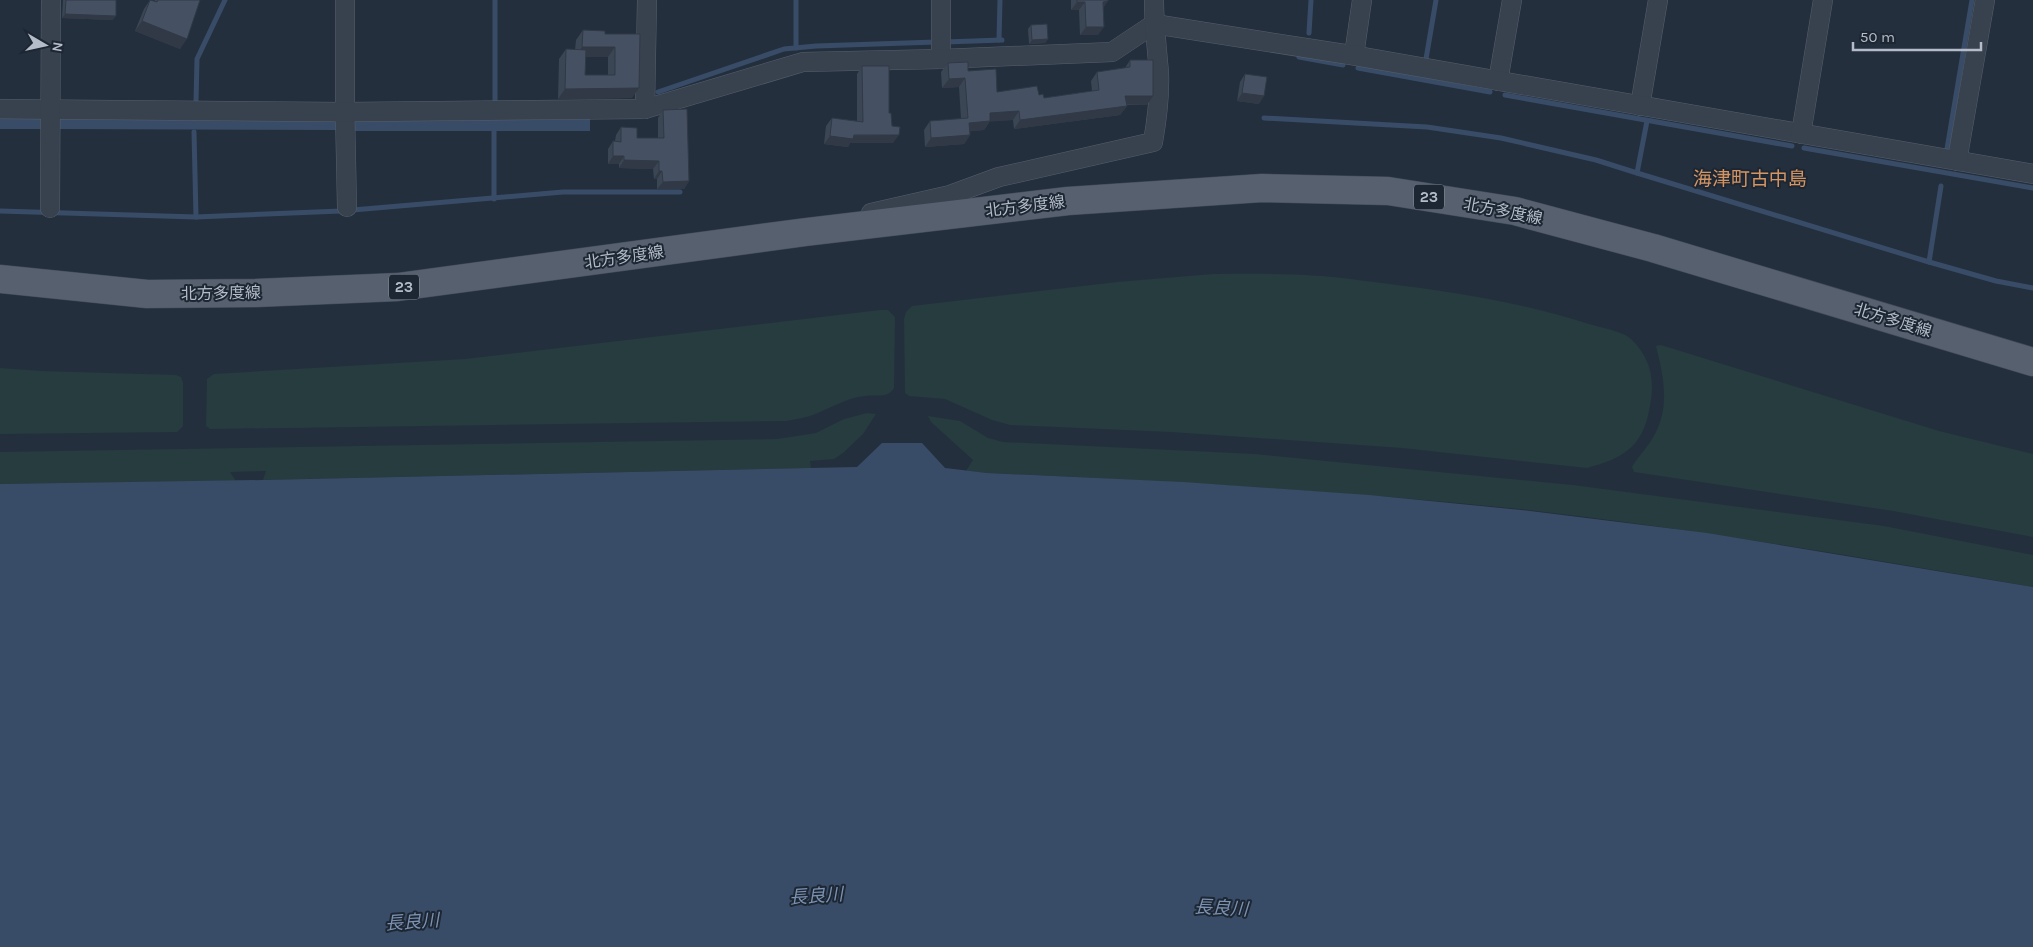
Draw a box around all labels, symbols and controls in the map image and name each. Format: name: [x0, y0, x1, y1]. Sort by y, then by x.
north arrow: [20, 20, 70, 70]
scale bar: [1853, 20, 1980, 52]
text: 50 m: [1860, 28, 1895, 46]
text: N: [48, 41, 67, 53]
district label: 海津町古中島: [1693, 168, 1807, 190]
road number: 23: [1414, 184, 1444, 210]
street label: 北方多度線: [984, 192, 1066, 220]
street label: 北方多度線: [1462, 194, 1544, 228]
street label: 北方多度線: [583, 242, 665, 272]
road number: 23: [389, 274, 419, 300]
street label: 北方多度線: [181, 283, 261, 303]
street label: 北方多度線: [1852, 299, 1934, 341]
water label: 長良川: [788, 883, 846, 909]
water label: 長良川: [1193, 896, 1251, 921]
water label: 長良川: [384, 909, 442, 935]

